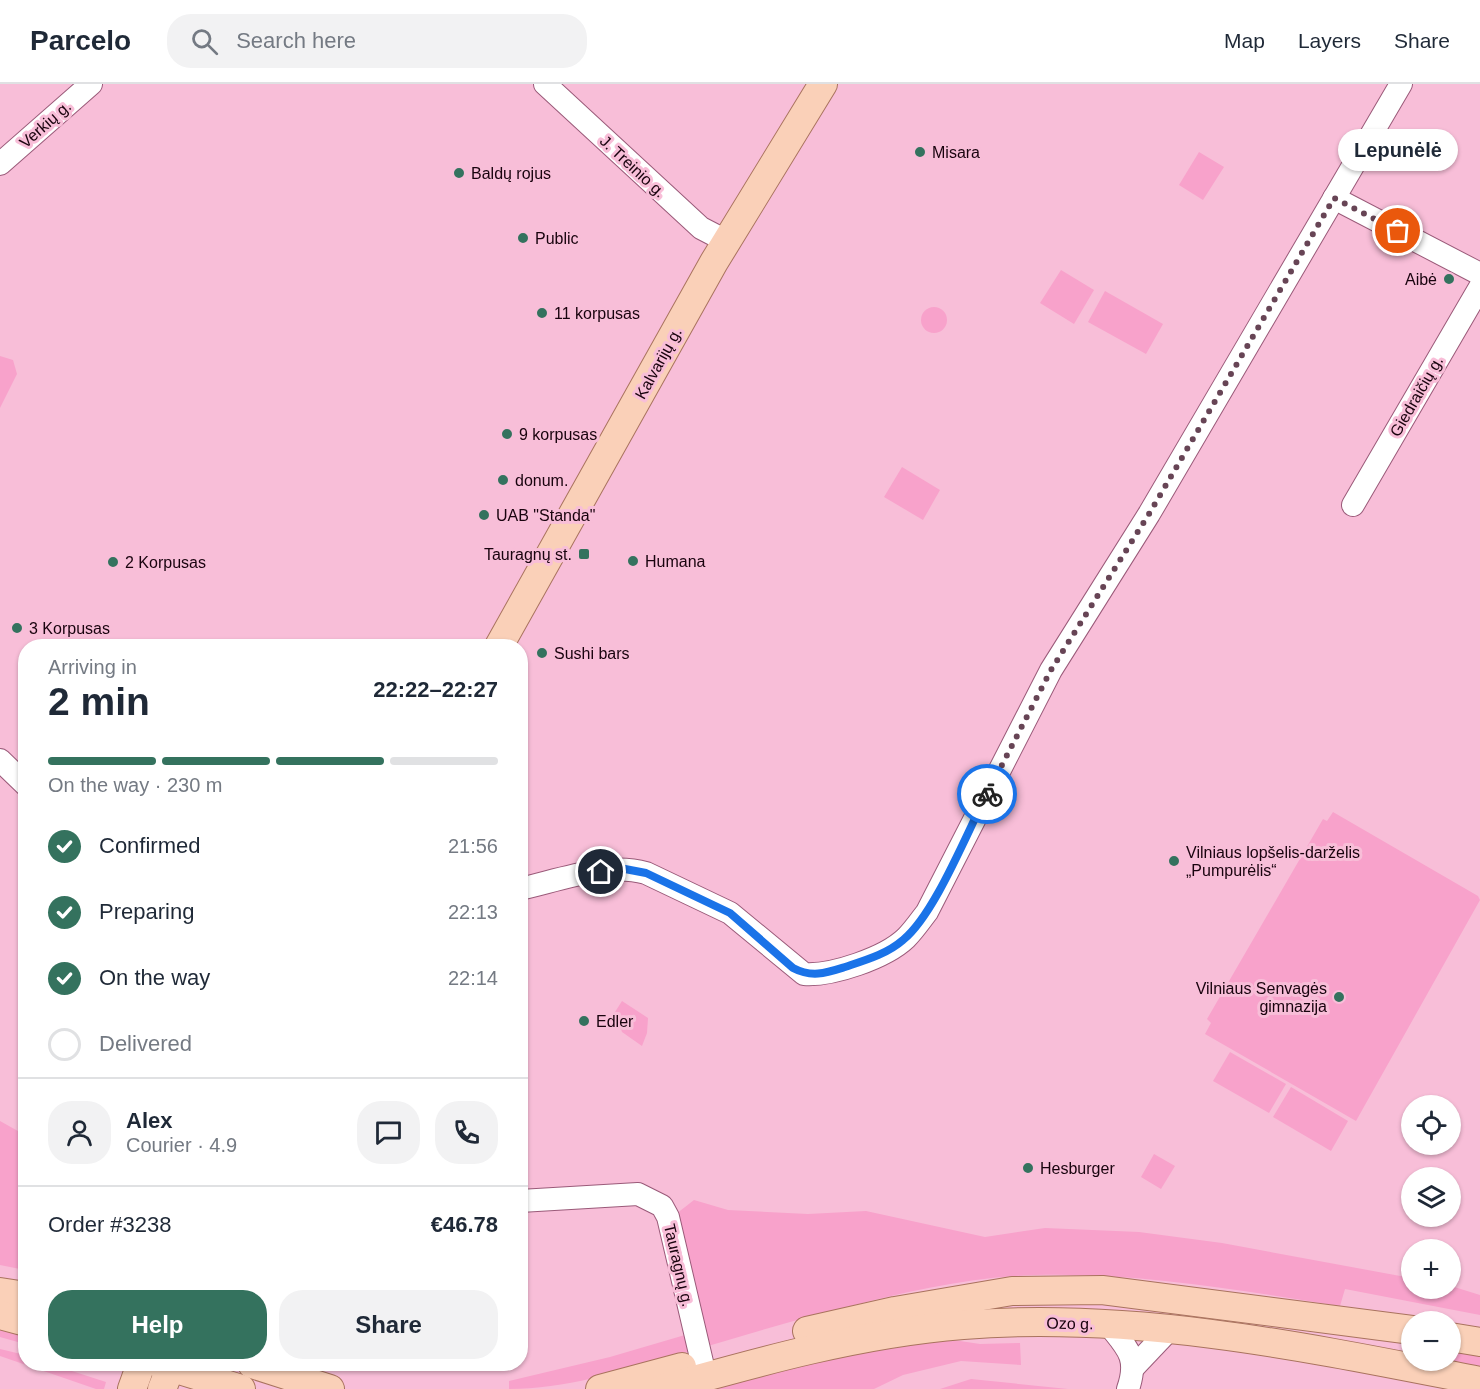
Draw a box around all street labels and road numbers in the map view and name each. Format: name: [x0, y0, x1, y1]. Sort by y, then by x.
street label: Verkių g.: [16, 98, 74, 151]
street label: J. Treinio g.: [597, 132, 669, 201]
street label: Kalvarijų g.: [632, 325, 685, 402]
street label: Giedraičių g.: [1387, 353, 1446, 439]
street label: Tauragnų g.: [661, 1222, 696, 1308]
street label: Ozo g.: [1046, 1315, 1094, 1332]

